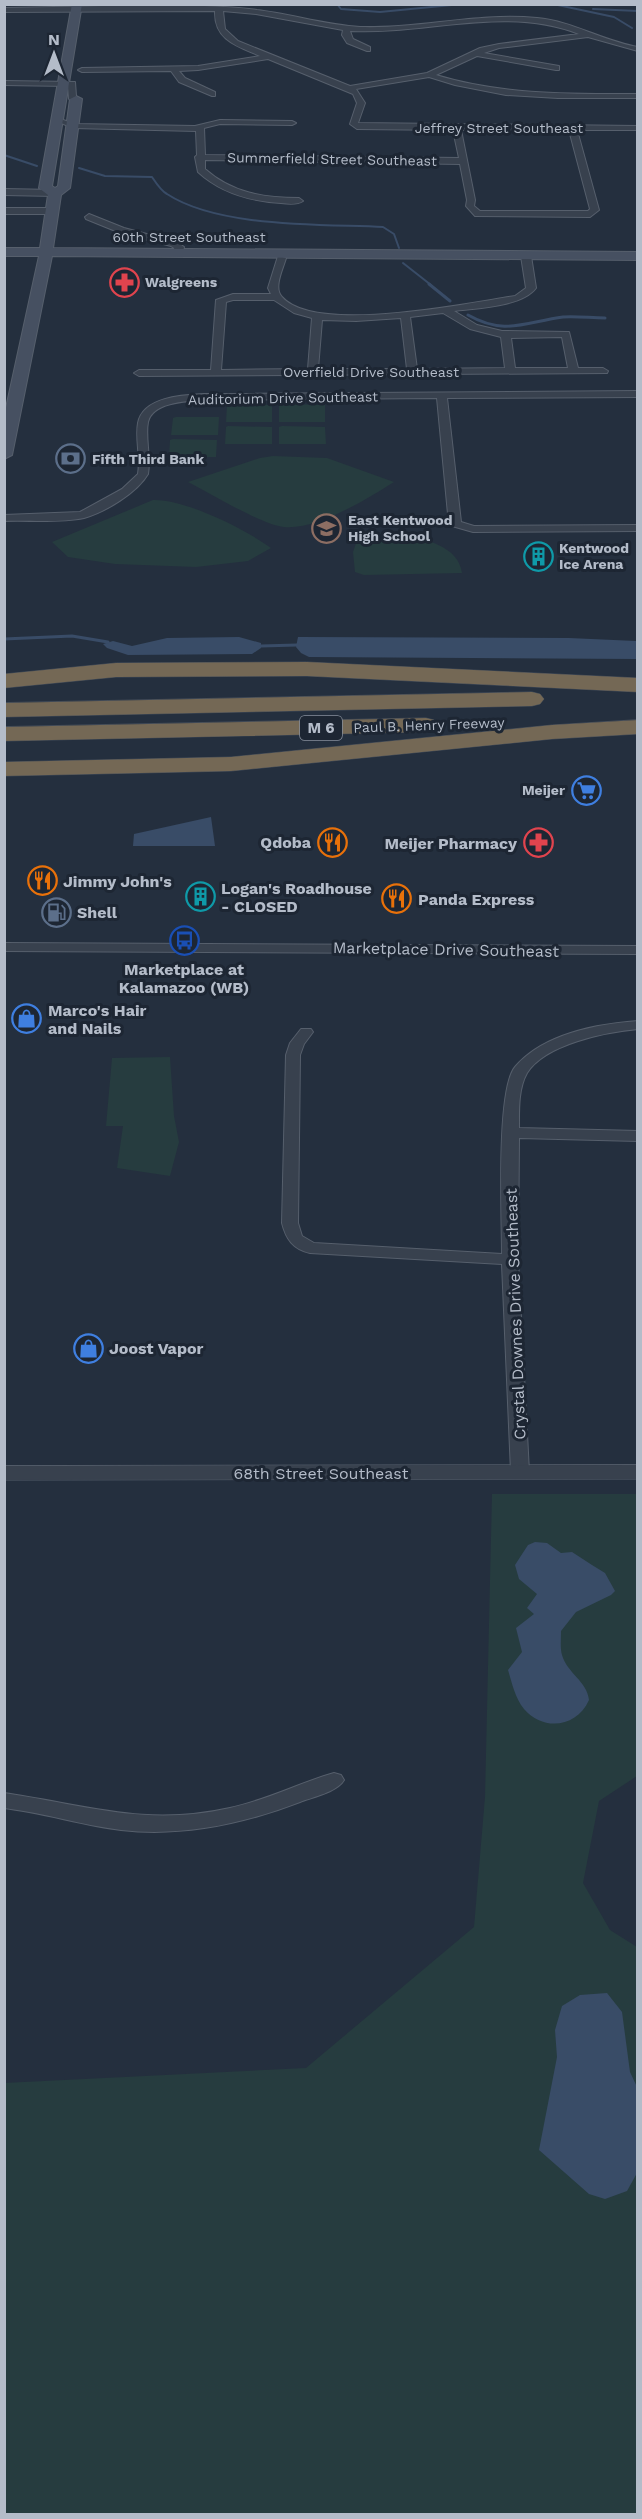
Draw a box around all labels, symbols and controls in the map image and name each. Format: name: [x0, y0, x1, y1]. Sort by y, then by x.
north arrow: [24, 24, 84, 84]
text: N: [48, 30, 60, 49]
street label: Jeffrey Street Southeast: [415, 120, 583, 136]
street label: Summerfield Street Southeast: [227, 149, 437, 169]
street label: 60th Street Southeast: [112, 229, 266, 245]
pharmacy icon: Walgreens: [108, 266, 140, 298]
place label: Walgreens: [145, 274, 218, 290]
street label: Overfield Drive Southeast: [283, 364, 459, 380]
street label: Auditorium Drive Southeast: [188, 388, 378, 408]
bank icon: Fifth Third Bank: [55, 443, 87, 475]
place label: Fifth Third Bank: [92, 451, 205, 467]
school or university icon: East Kentwood High School: [311, 512, 343, 544]
place label: East Kentwood High School: [348, 512, 453, 544]
building icon: Kentwood Ice Arena: [522, 540, 554, 572]
place label: Kentwood Ice Arena: [559, 540, 629, 572]
street label: Paul B. Henry Freeway: [353, 714, 506, 736]
road number: M 6: [300, 716, 342, 740]
supermarket icon: Meijer: [570, 774, 602, 806]
place label: Meijer: [522, 782, 565, 798]
restaurant icon: Qdoba: [316, 826, 348, 858]
pharmacy icon: Meijer Pharmacy: [522, 827, 554, 859]
place label: Qdoba: [260, 833, 312, 852]
place label: Meijer Pharmacy: [384, 834, 518, 853]
restaurant icon: Jimmy John's: [26, 865, 58, 897]
place label: Jimmy John's: [63, 872, 172, 891]
place label: Logan's Roadhouse - CLOSED: [221, 879, 372, 916]
building icon: Logan's Roadhouse - CLOSED: [184, 881, 216, 913]
restaurant icon: Panda Express: [381, 883, 413, 915]
place label: Panda Express: [418, 890, 535, 909]
fuel station icon: Shell: [40, 896, 72, 928]
place label: Shell: [77, 903, 118, 922]
bus stop icon: Marketplace at Kalamazoo (WB): [168, 925, 200, 957]
street label: Marketplace Drive Southeast: [333, 938, 560, 961]
place label: Marketplace at Kalamazoo (WB): [119, 960, 249, 997]
place label: Marco's Hair and Nails: [48, 1001, 147, 1038]
shop icon: Marco's Hair and Nails: [11, 1003, 43, 1035]
street label: Crystal Downes Drive Southeast: [502, 1188, 529, 1440]
shop icon: Joost Vapor: [72, 1332, 104, 1364]
place label: Joost Vapor: [109, 1339, 203, 1358]
street label: 68th Street Southeast: [233, 1464, 409, 1483]

